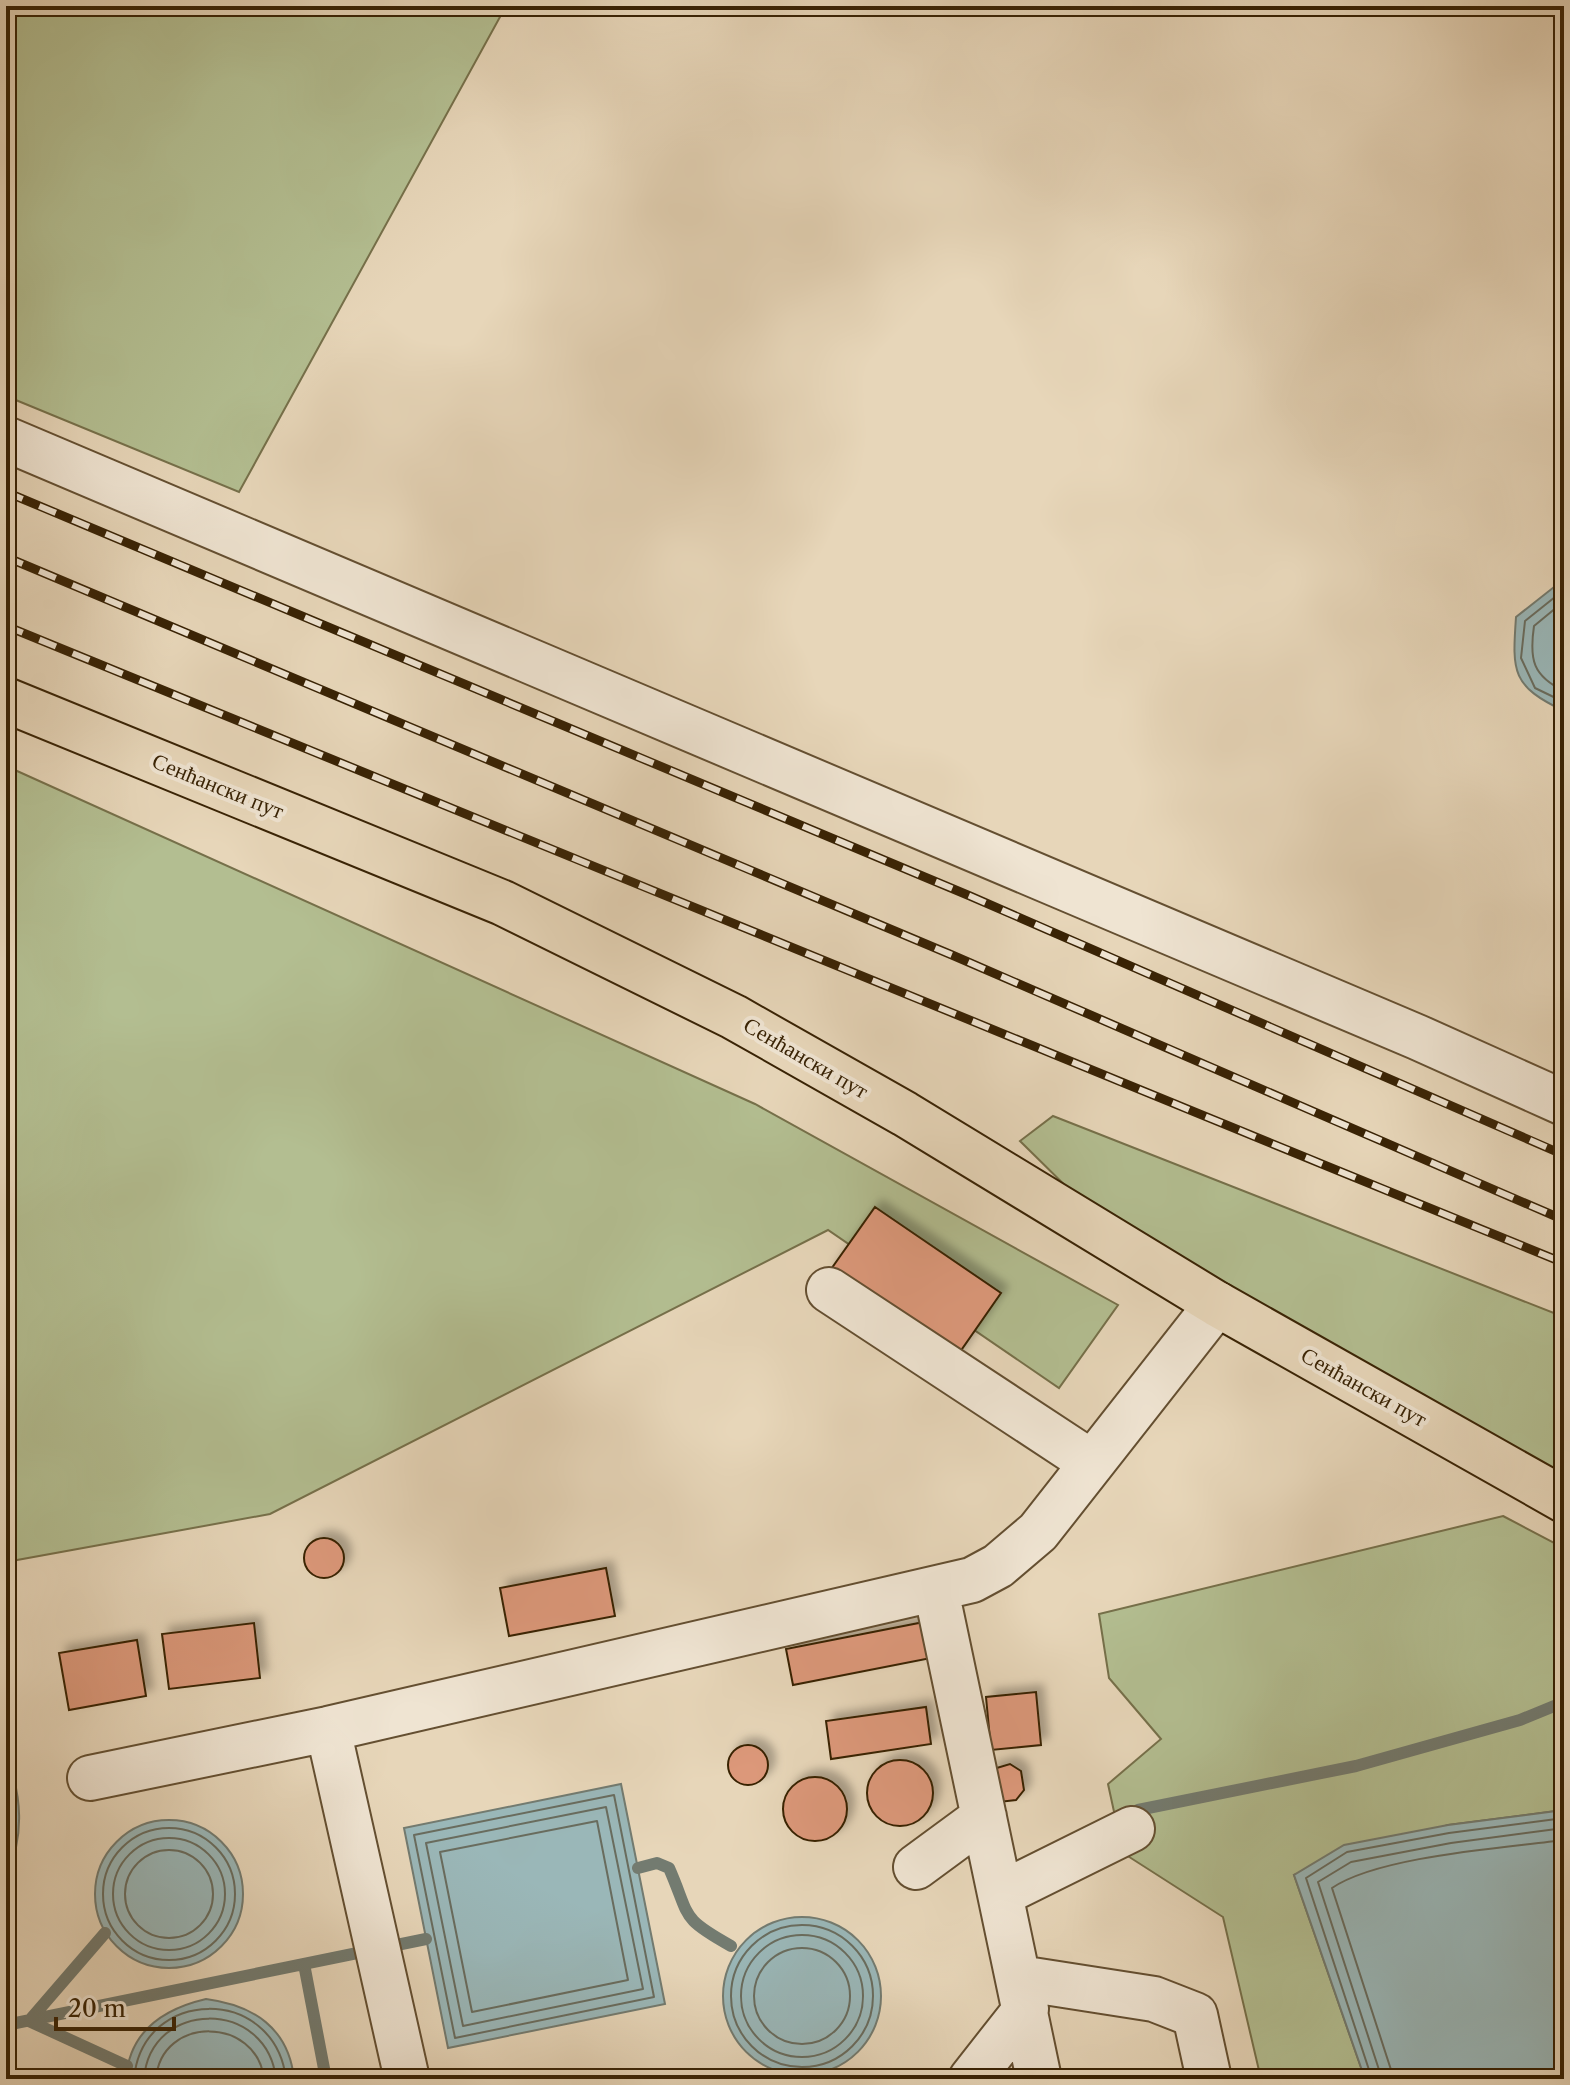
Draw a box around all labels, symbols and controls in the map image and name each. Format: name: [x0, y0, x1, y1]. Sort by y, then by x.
street label: Сенћански пут: [148, 747, 288, 825]
street label: Сенћански пут: [739, 1011, 873, 1105]
street label: Сенћански пут: [1296, 1341, 1432, 1433]
scale bar: [56, 1981, 174, 2031]
text: 20 m: [68, 1994, 126, 2023]

